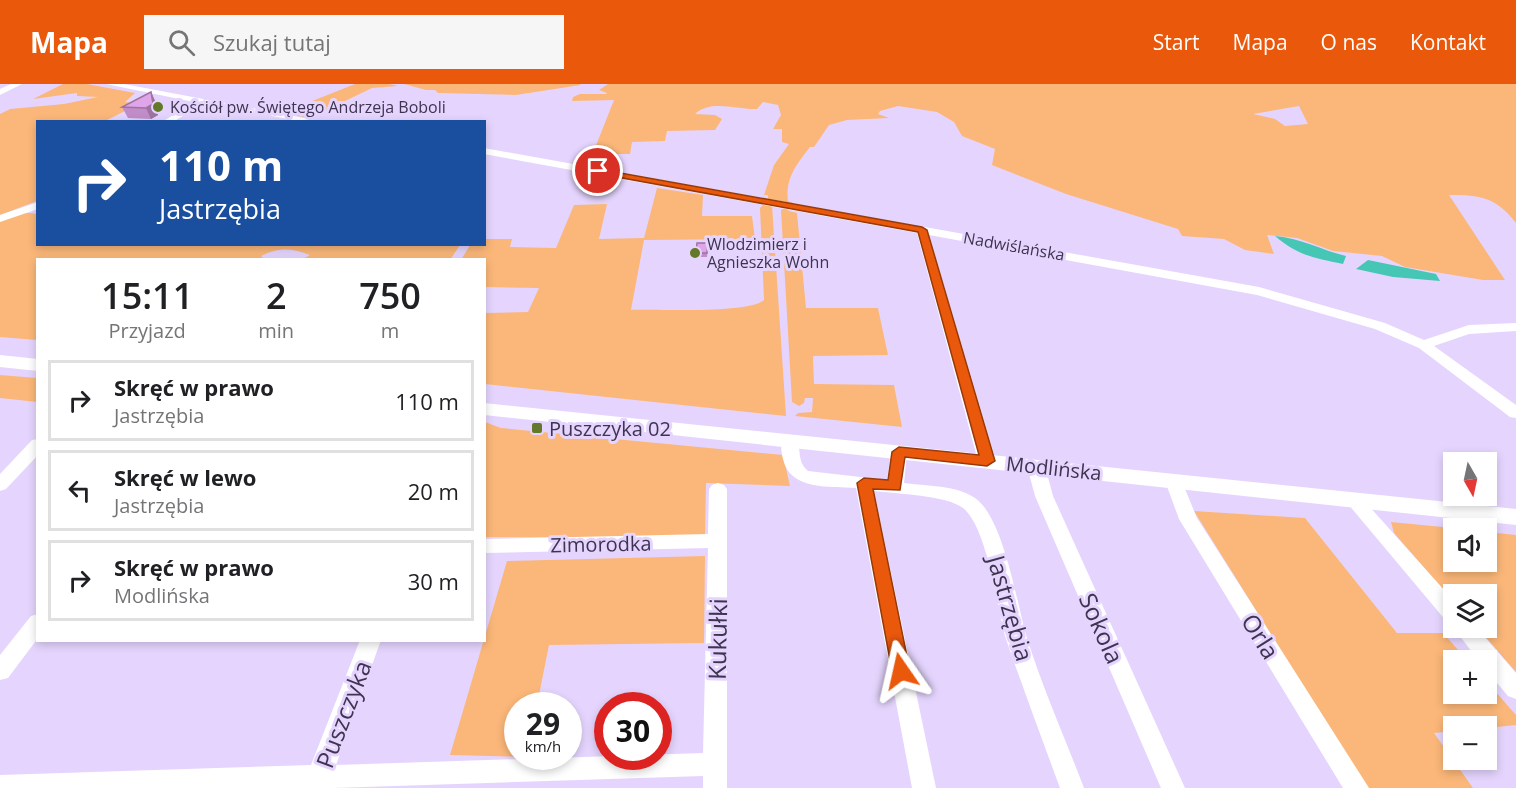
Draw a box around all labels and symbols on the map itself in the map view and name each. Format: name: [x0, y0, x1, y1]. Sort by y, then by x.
place label: Kościół pw. Świętego Andrzeja Boboli: [170, 96, 446, 118]
marker: Kościół pw. Świętego Andrzeja Boboli: [151, 100, 165, 114]
pin: [572, 145, 623, 196]
street label: Nadwiślańska: [962, 226, 1066, 266]
place label: Wlodzimierz i Agnieszka Wohn: [707, 233, 829, 273]
marker: Wlodzimierz i Agnieszka Wohn: [688, 246, 702, 260]
place label: Puszczyka 02: [549, 415, 671, 442]
marker: Puszczyka 02: [530, 421, 544, 435]
street label: Modlińska: [1005, 450, 1103, 486]
north arrow: [1443, 452, 1497, 506]
street label: Zimorodka: [550, 530, 652, 558]
street label: Jastrzębia: [980, 549, 1042, 665]
street label: Sokola: [1072, 587, 1132, 669]
street label: Kukułki: [700, 598, 734, 680]
street label: Orla: [1234, 607, 1288, 665]
position arrow: [869, 639, 933, 703]
street label: Puszczyka: [307, 656, 379, 772]
speed limit sign: 30: [594, 692, 672, 770]

